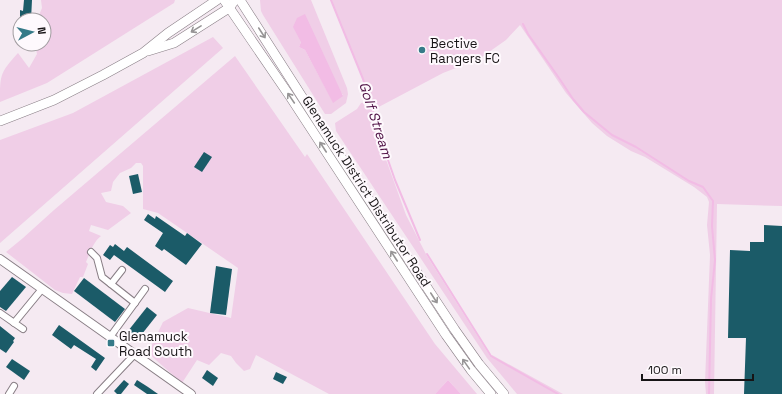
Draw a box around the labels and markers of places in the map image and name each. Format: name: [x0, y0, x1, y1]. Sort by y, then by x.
place label: Bective Rangers FC: [430, 35, 500, 67]
marker: Bective Rangers FC: [417, 45, 427, 55]
place label: Glenamuck Road South: [119, 328, 192, 360]
marker: Glenamuck Road South: [106, 338, 116, 348]

